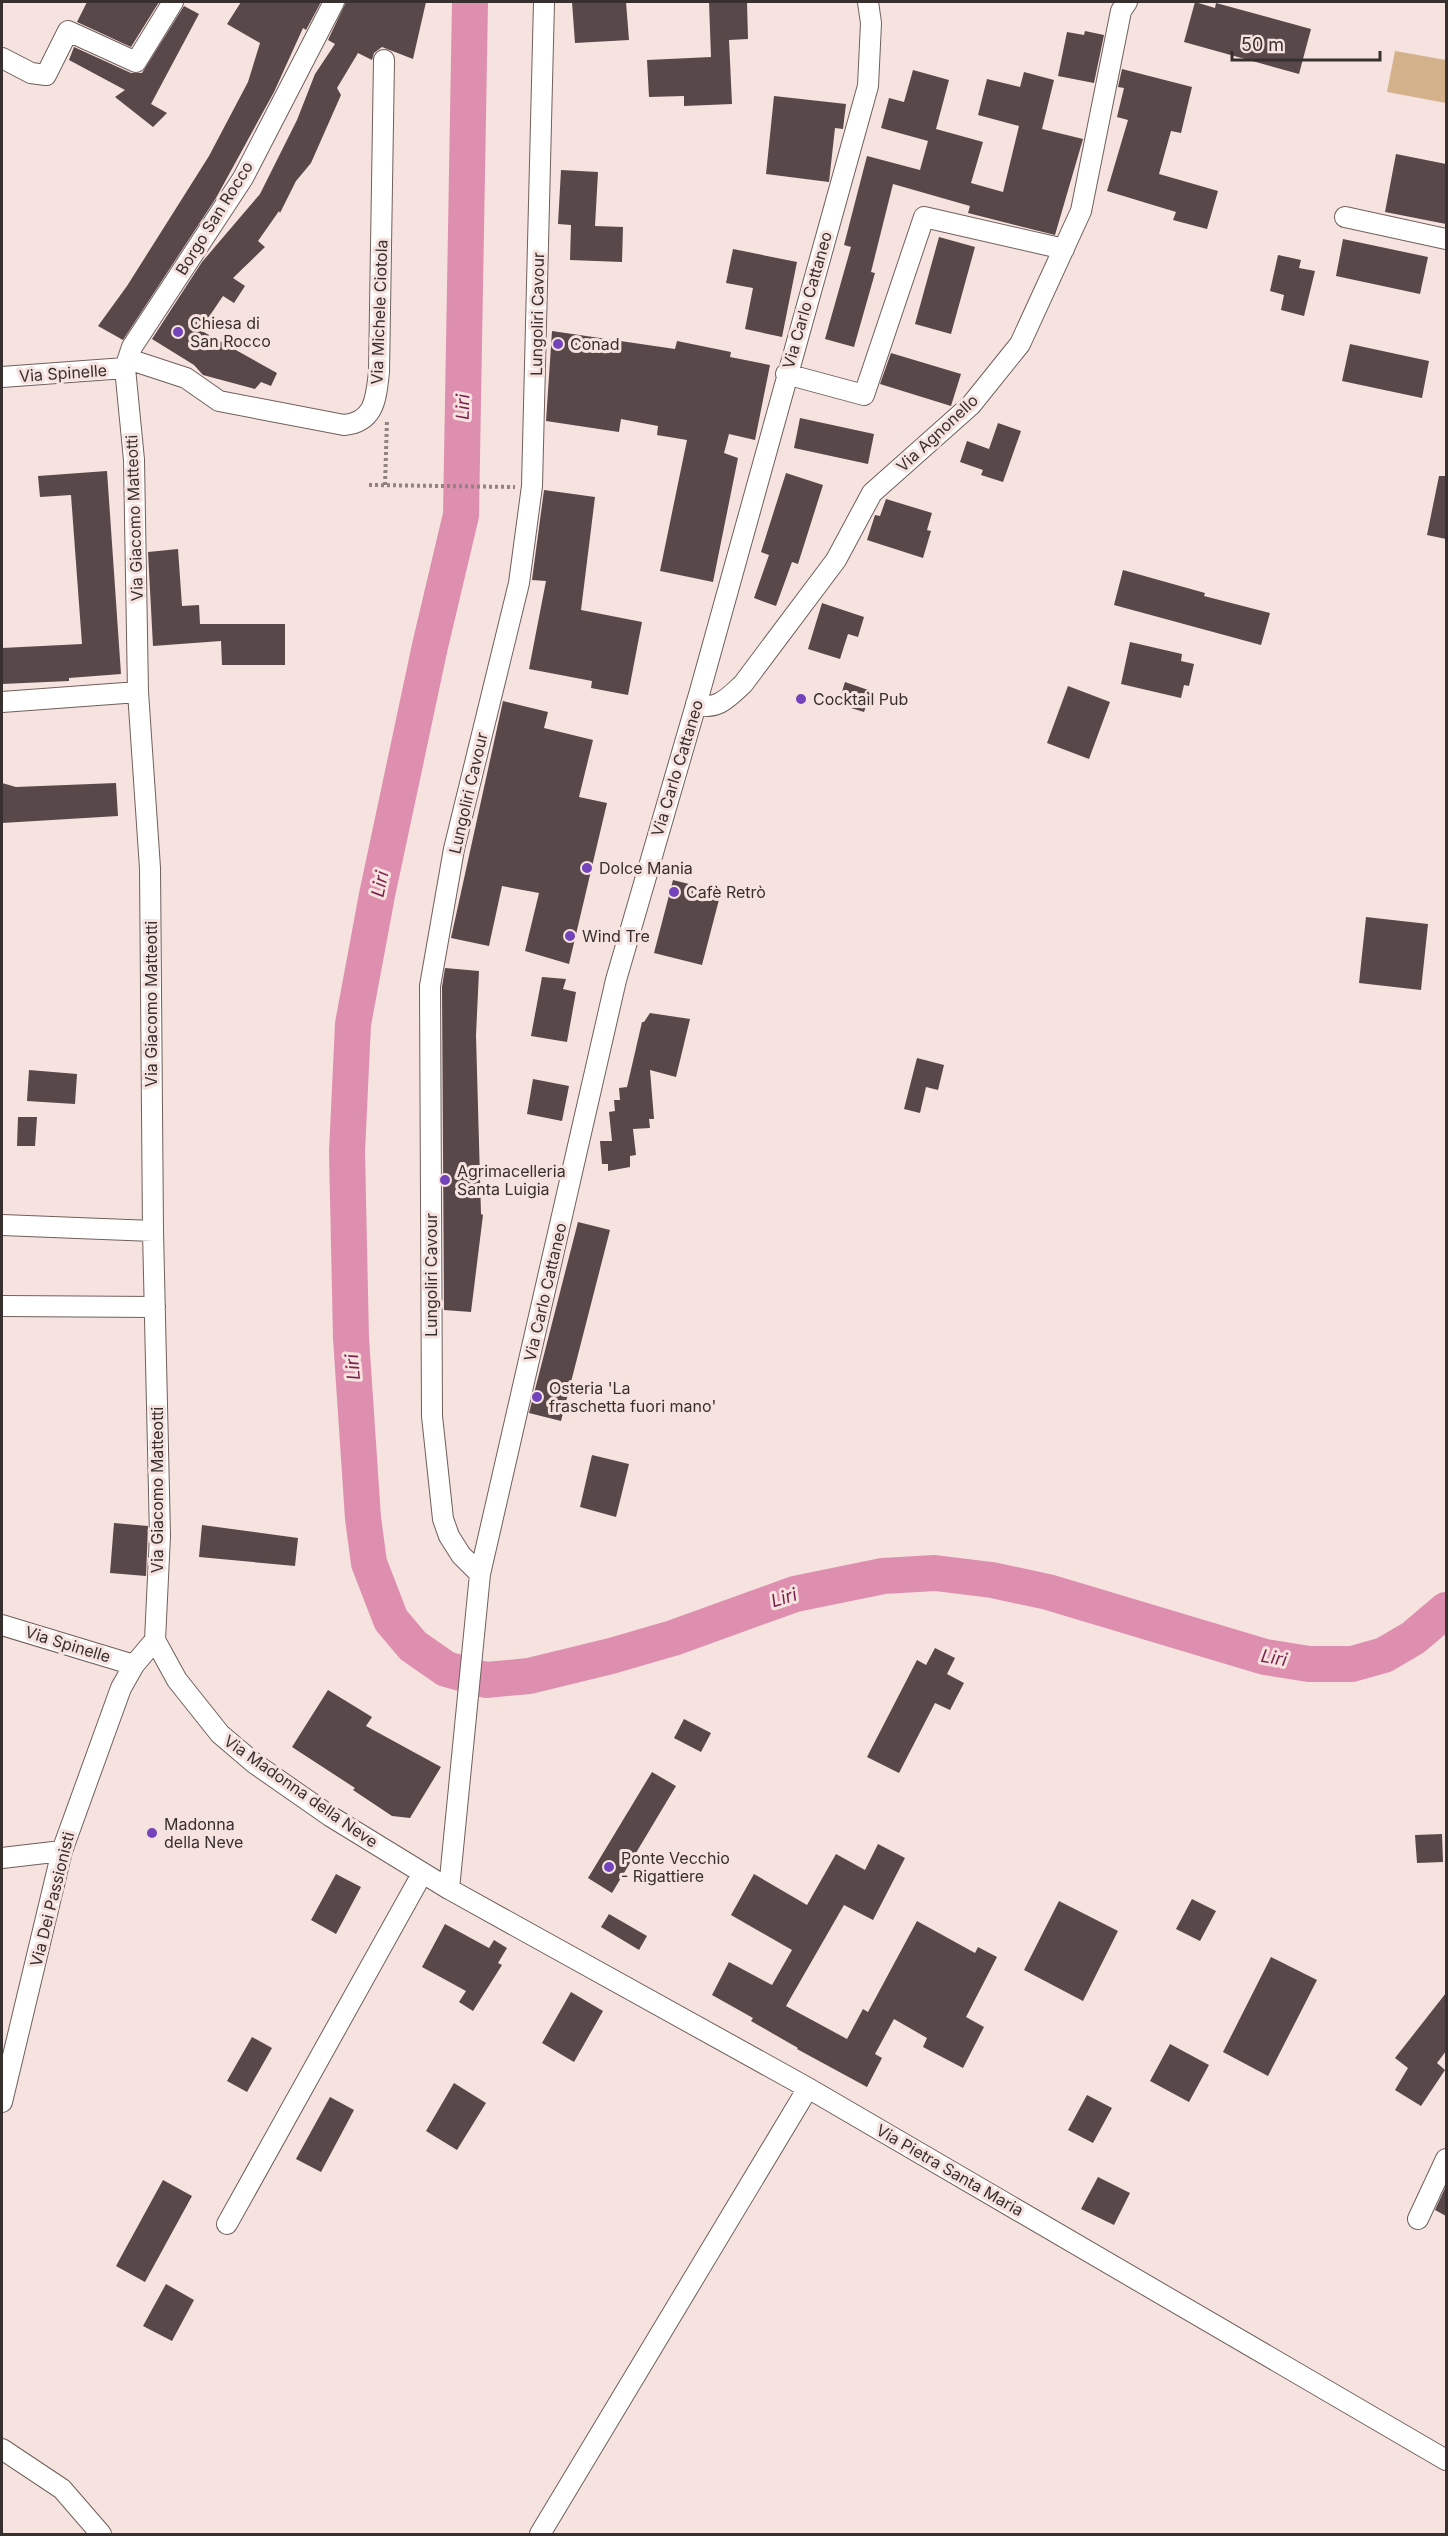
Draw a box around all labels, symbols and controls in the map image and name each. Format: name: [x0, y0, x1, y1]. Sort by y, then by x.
scale bar: [1232, 24, 1380, 62]
text: 50 m: [1241, 34, 1284, 55]
street label: Borgo San Rocco: [171, 157, 257, 279]
street label: Via Carlo Cattaneo: [778, 229, 836, 371]
street label: Via Michele Ciotola: [366, 239, 392, 385]
street label: Lungoliri Cavour: [526, 252, 548, 376]
place label: Chiesa di San Rocco: [190, 313, 271, 351]
marker: Chiesa di San Rocco: [171, 325, 185, 339]
place label: Conad: [570, 334, 620, 354]
marker: Conad: [551, 337, 565, 351]
street label: Via Spinelle: [18, 360, 108, 386]
street label: Via Agnonello: [892, 390, 982, 476]
water label: Liri: [452, 393, 473, 420]
street label: Via Giacomo Matteotti: [121, 435, 147, 601]
place label: Cocktail Pub: [813, 689, 908, 709]
marker: Cocktail Pub: [794, 692, 808, 706]
street label: Via Carlo Cattaneo: [647, 697, 707, 839]
street label: Lungoliri Cavour: [444, 730, 492, 856]
place label: Dolce Mania: [599, 858, 693, 878]
marker: Dolce Mania: [580, 861, 594, 875]
water label: Liri: [367, 868, 393, 899]
place label: Cafè Retrò: [686, 882, 766, 902]
marker: Cafè Retrò: [667, 885, 681, 899]
street label: Via Giacomo Matteotti: [141, 921, 161, 1087]
place label: Wind Tre: [582, 926, 650, 946]
marker: Wind Tre: [563, 929, 577, 943]
place label: Agrimacelleria Santa Luigia: [457, 1161, 566, 1199]
marker: Agrimacelleria Santa Luigia: [438, 1173, 452, 1187]
street label: Lungoliri Cavour: [421, 1213, 441, 1337]
street label: Via Carlo Cattaneo: [519, 1221, 571, 1363]
water label: Liri: [341, 1353, 364, 1381]
place label: Osteria 'La fraschetta fuori mano': [549, 1378, 716, 1416]
marker: Osteria 'La fraschetta fuori mano': [530, 1390, 544, 1404]
street label: Via Giacomo Matteotti: [147, 1407, 167, 1573]
water label: Liri: [768, 1583, 800, 1611]
street label: Via Spinelle: [23, 1622, 113, 1666]
water label: Liri: [1259, 1645, 1289, 1670]
street label: Via Madonna della Neve: [220, 1730, 382, 1852]
place label: Madonna della Neve: [164, 1814, 243, 1852]
marker: Madonna della Neve: [145, 1826, 159, 1840]
street label: Via Dei Passionisti: [26, 1830, 78, 1968]
place label: Ponte Vecchio - Rigattiere: [621, 1848, 730, 1886]
marker: Ponte Vecchio - Rigattiere: [602, 1860, 616, 1874]
street label: Via Pietra Santa Maria: [873, 2120, 1027, 2220]

